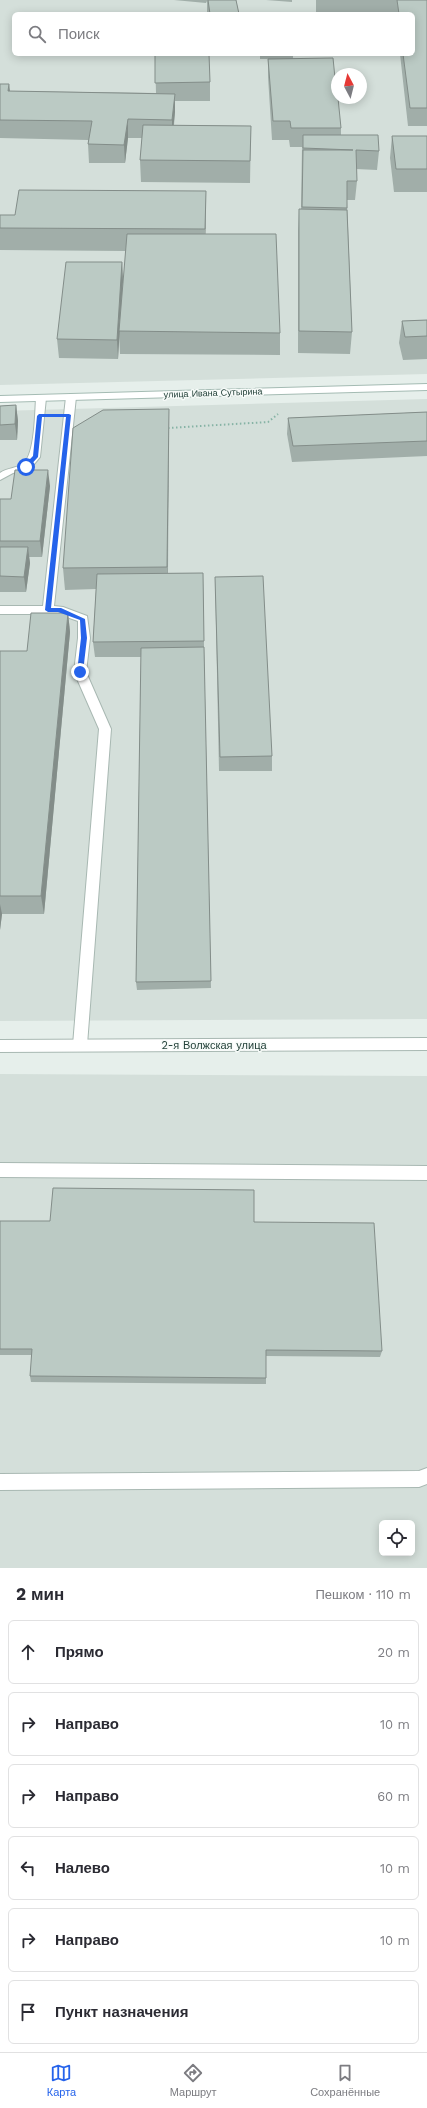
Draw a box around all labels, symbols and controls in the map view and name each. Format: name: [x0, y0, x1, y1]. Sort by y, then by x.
search box: [12, 12, 415, 56]
icon: search: [26, 23, 48, 45]
text: Поиск: [58, 25, 100, 43]
north arrow: [331, 68, 367, 104]
street label: улица Ивана Сутырина: [164, 386, 262, 400]
route start: [17, 458, 35, 476]
route end: [71, 663, 89, 681]
street label: 2-я Волжская улица: [161, 1039, 267, 1052]
map controls: [379, 1520, 415, 1556]
button: locate: [379, 1520, 415, 1556]
text: 2 мин: [16, 1584, 64, 1604]
text: Пешком · 110 m: [315, 1587, 411, 1602]
icon: ahead: [17, 1641, 39, 1663]
text: Прямо: [55, 1643, 104, 1661]
text: 20 m: [378, 1645, 410, 1660]
icon: right: [17, 1713, 39, 1735]
text: Направо: [55, 1715, 119, 1733]
text: 10 m: [380, 1717, 410, 1732]
icon: right: [17, 1785, 39, 1807]
text: Направо: [55, 1787, 119, 1805]
text: 60 m: [377, 1789, 410, 1804]
icon: left: [17, 1857, 39, 1879]
text: Налево: [55, 1859, 110, 1877]
text: 10 m: [380, 1861, 410, 1876]
icon: right: [17, 1929, 39, 1951]
text: Направо: [55, 1931, 119, 1949]
text: 10 m: [380, 1933, 410, 1948]
icon: arrive: [17, 2001, 39, 2023]
text: Пункт назначения: [55, 2003, 188, 2021]
tab: Карта: [47, 2062, 76, 2099]
tab: Маршрут: [170, 2062, 217, 2099]
tab: Сохранённые: [310, 2062, 380, 2099]

